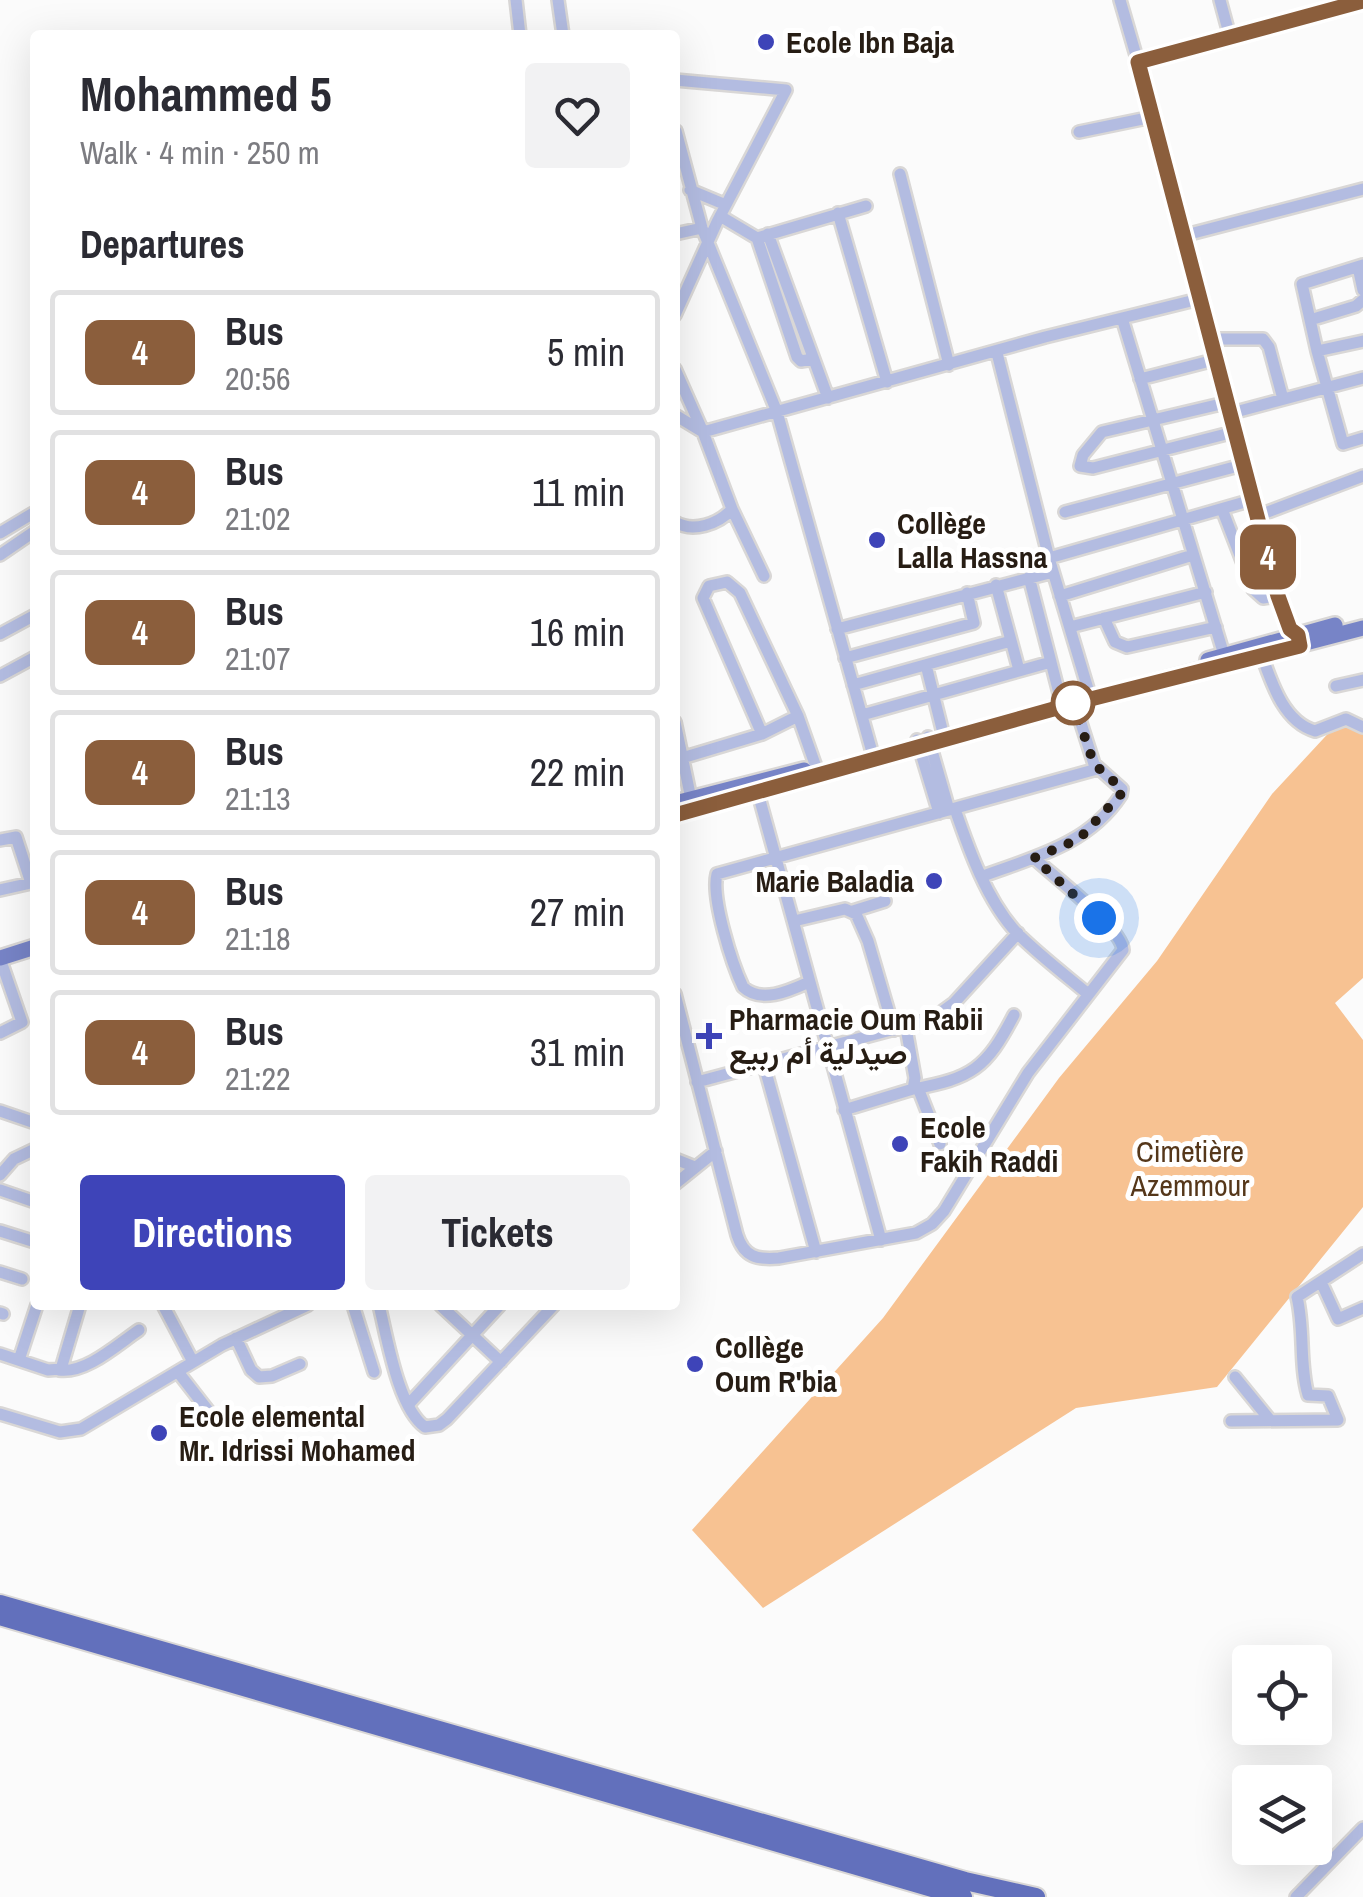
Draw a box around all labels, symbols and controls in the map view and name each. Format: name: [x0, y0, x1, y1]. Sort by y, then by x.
place label: Ecole Ibn Baja: [786, 22, 954, 62]
marker: Ecole Ibn Baja: [755, 31, 777, 53]
text: Mohammed 5: [80, 61, 332, 126]
button: heart: [525, 63, 630, 168]
text: Walk · 4 min · 250 m: [80, 131, 320, 174]
text: Departures: [80, 219, 245, 270]
text: Bus: [225, 306, 284, 357]
text: 5 min: [547, 327, 625, 378]
text: 4: [132, 329, 148, 376]
text: 20:56: [225, 357, 291, 400]
text: Bus: [225, 446, 284, 497]
text: 11 min: [532, 467, 625, 518]
text: 4: [132, 469, 148, 516]
text: 21:02: [225, 497, 291, 540]
place label: Collège Lalla Hassna: [897, 503, 1048, 577]
line badge: 4: [1236, 524, 1300, 590]
marker: Collège Lalla Hassna: [866, 529, 888, 551]
text: 4: [1260, 534, 1276, 581]
text: Bus: [225, 586, 284, 637]
text: 16 min: [530, 607, 625, 658]
text: 4: [132, 609, 148, 656]
text: 21:07: [225, 637, 291, 680]
unlabelled marker: [1052, 682, 1094, 724]
text: Bus: [225, 726, 284, 777]
text: 22 min: [530, 747, 625, 798]
text: 4: [132, 749, 148, 796]
text: 21:13: [225, 777, 291, 820]
place label: Marie Baladia: [755, 861, 914, 901]
text: Bus: [225, 866, 284, 917]
marker: Marie Baladia: [923, 870, 945, 892]
text: 27 min: [530, 887, 625, 938]
text: 4: [132, 889, 148, 936]
your location: [1074, 893, 1124, 943]
text: 21:18: [225, 917, 291, 960]
place label: Pharmacie Oum Rabii صيدلية أم ربيع: [729, 999, 983, 1074]
text: Bus: [225, 1006, 284, 1057]
marker: Pharmacie Oum Rabii صيدلية أم ربيع: [698, 1025, 720, 1047]
text: 31 min: [530, 1027, 625, 1078]
text: 4: [132, 1029, 148, 1076]
text: 21:22: [225, 1057, 291, 1100]
place label: Ecole Fakih Raddi: [920, 1107, 1058, 1181]
park label: Cimetière Azemmour: [1130, 1131, 1250, 1205]
marker: Ecole Fakih Raddi: [889, 1133, 911, 1155]
button: Directions: [80, 1175, 345, 1290]
button: Tickets: [365, 1175, 630, 1290]
place label: Collège Oum R'bia: [715, 1327, 837, 1401]
marker: Collège Oum R'bia: [684, 1353, 706, 1375]
place label: Ecole elemental Mr. Idrissi Mohamed: [179, 1396, 416, 1470]
marker: Ecole elemental Mr. Idrissi Mohamed: [148, 1422, 170, 1444]
map controls: [1232, 1645, 1332, 1865]
button: locate: [1232, 1645, 1332, 1745]
button: layers: [1232, 1765, 1332, 1865]

